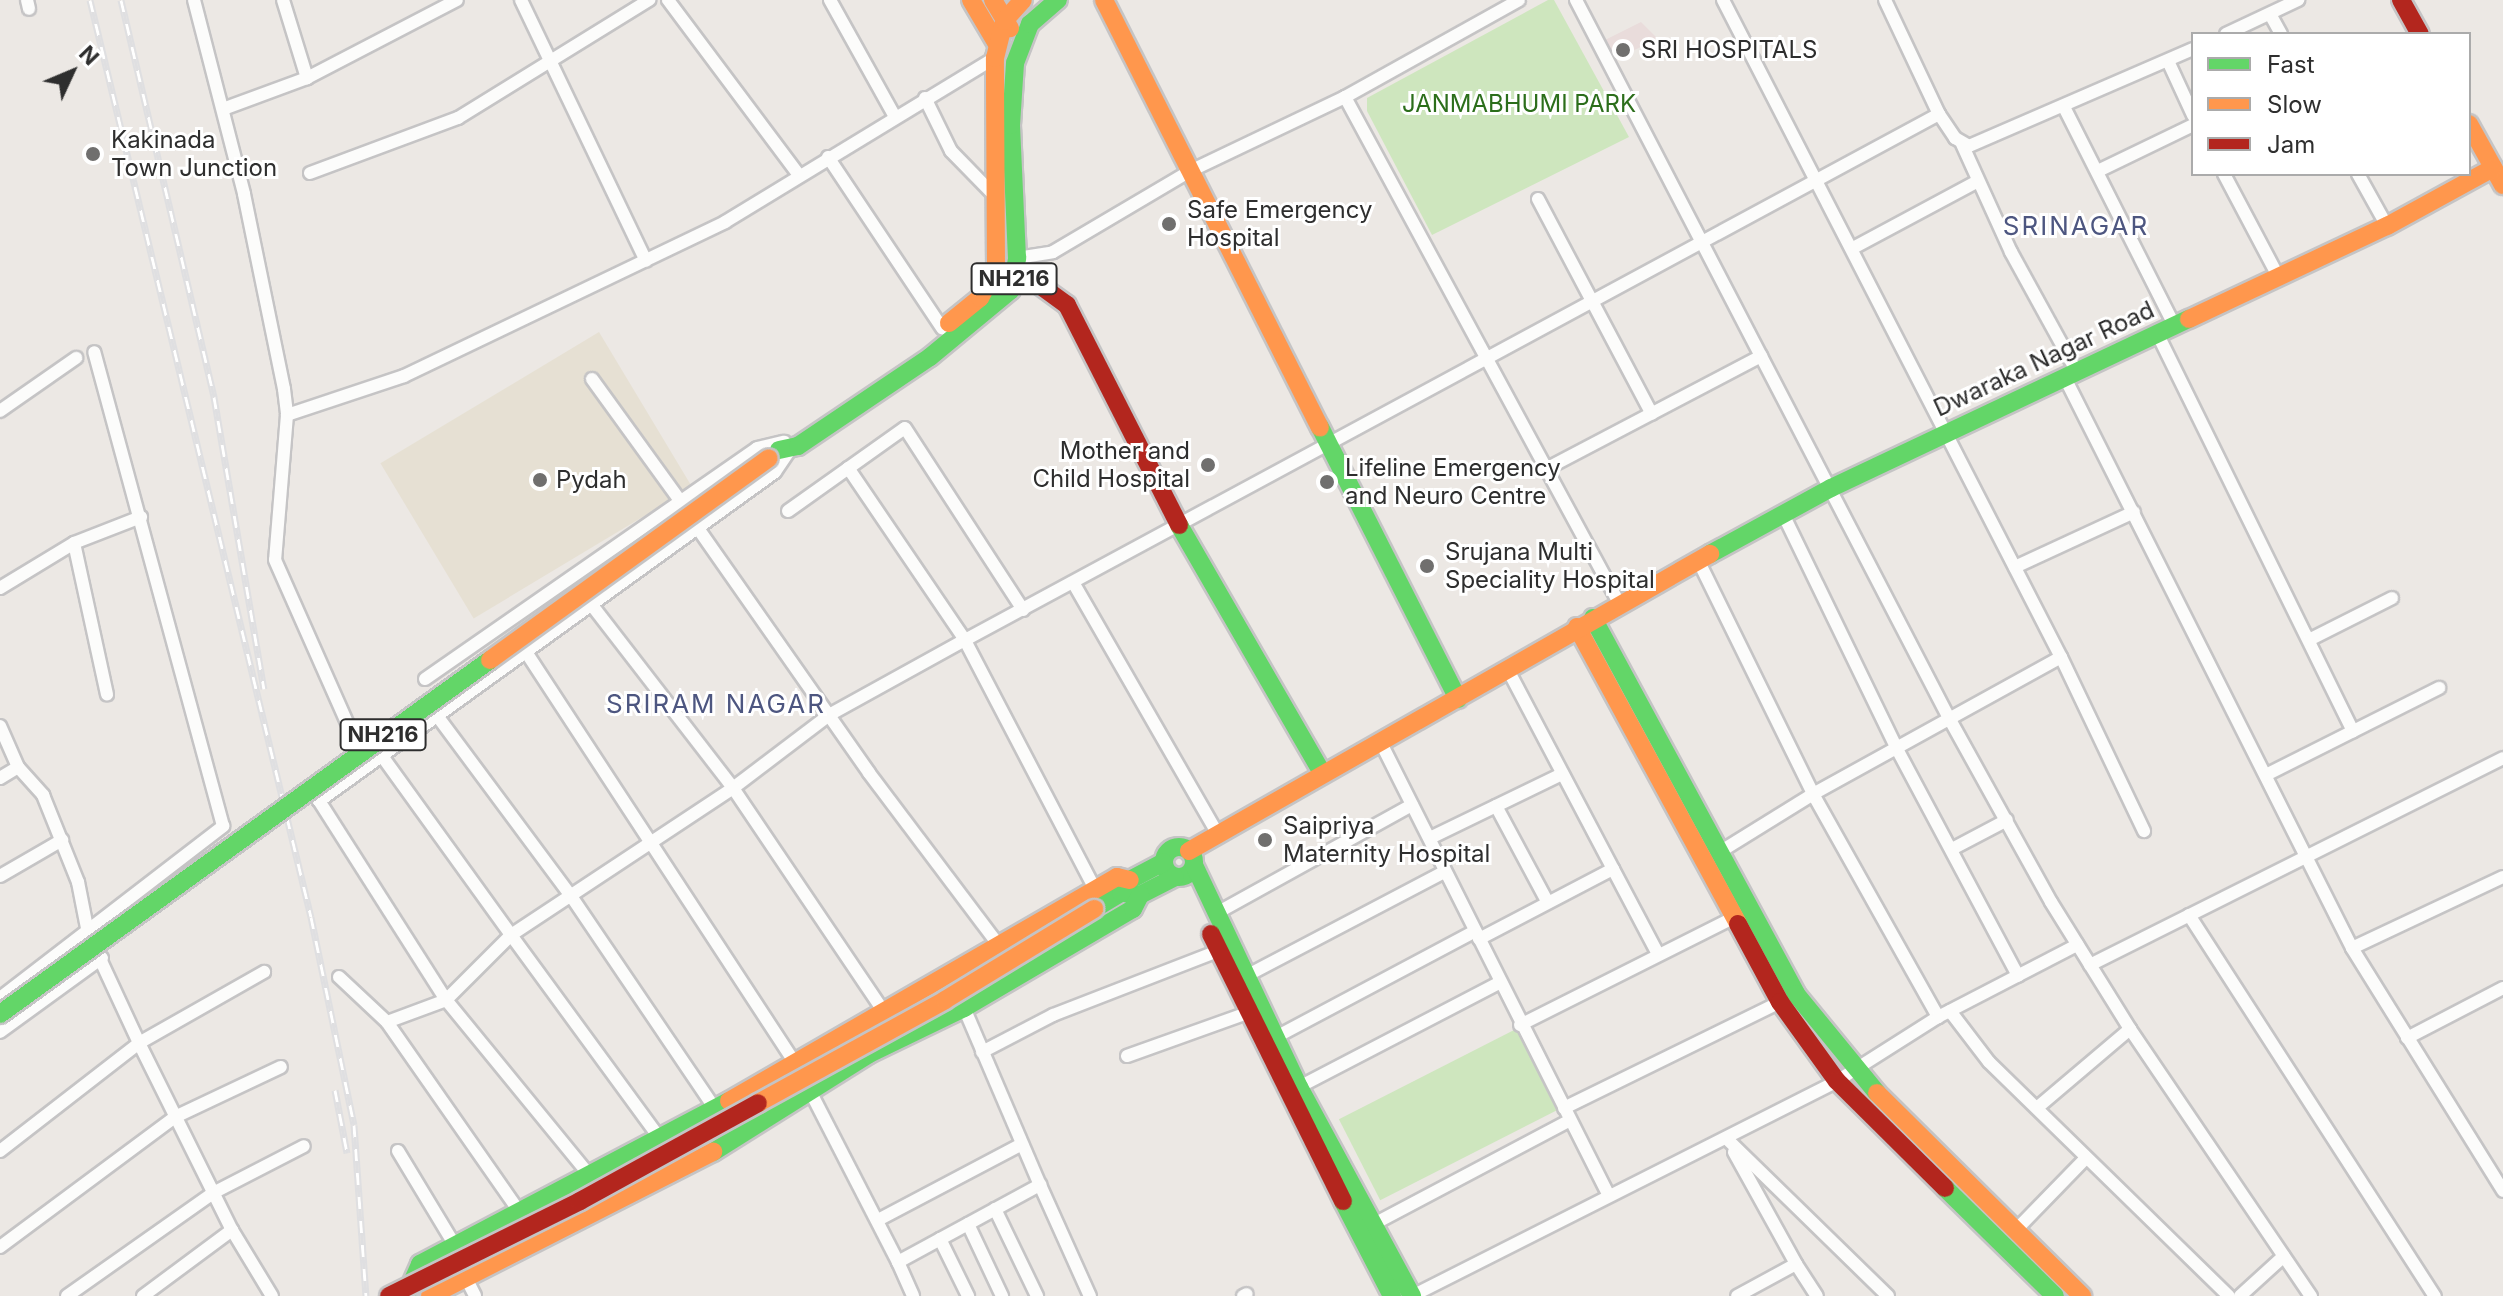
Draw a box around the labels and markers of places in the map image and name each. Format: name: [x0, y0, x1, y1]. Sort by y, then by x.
place label: SRI HOSPITALS: [1641, 36, 1817, 64]
marker: SRI HOSPITALS: [1612, 39, 1634, 61]
place label: Kakinada Town Junction: [111, 126, 277, 182]
marker: Kakinada Town Junction: [82, 143, 104, 165]
place label: Safe Emergency Hospital: [1187, 196, 1372, 252]
marker: Safe Emergency Hospital: [1158, 213, 1180, 235]
place label: Mother and Child Hospital: [1033, 437, 1190, 493]
marker: Mother and Child Hospital: [1197, 454, 1219, 476]
place label: Lifeline Emergency and Neuro Centre: [1345, 454, 1561, 510]
place label: Pydah: [556, 466, 627, 494]
marker: Pydah: [531, 471, 549, 489]
marker: Lifeline Emergency and Neuro Centre: [1316, 471, 1338, 493]
place label: Srujana Multi Speciality Hospital: [1445, 538, 1655, 594]
marker: Srujana Multi Speciality Hospital: [1416, 555, 1438, 577]
place label: Saipriya Maternity Hospital: [1283, 812, 1490, 868]
marker: Saipriya Maternity Hospital: [1254, 829, 1276, 851]

